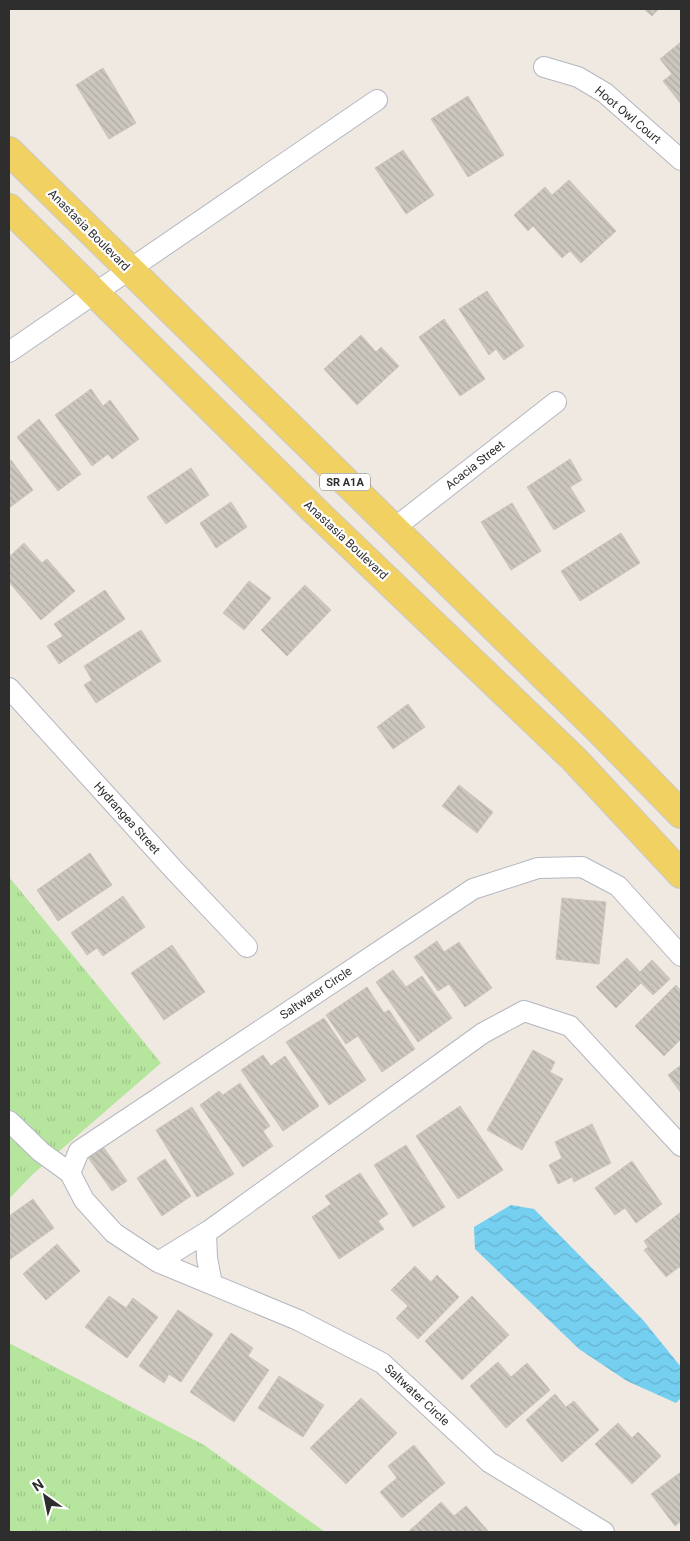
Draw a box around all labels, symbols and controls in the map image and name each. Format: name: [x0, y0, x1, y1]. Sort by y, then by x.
street label: Hoot Owl Court: [592, 83, 664, 147]
street label: Anastasia Boulevard: [45, 186, 133, 274]
street label: Acacia Street: [443, 438, 507, 492]
road number: SR A1A: [320, 474, 370, 491]
street label: Anastasia Boulevard: [301, 498, 391, 582]
street label: Hydrangea Street: [91, 779, 163, 857]
street label: Saltwater Circle: [277, 964, 355, 1022]
street label: Saltwater Circle: [382, 1361, 452, 1429]
north arrow: [20, 1471, 70, 1521]
text: N: [29, 1476, 46, 1495]

